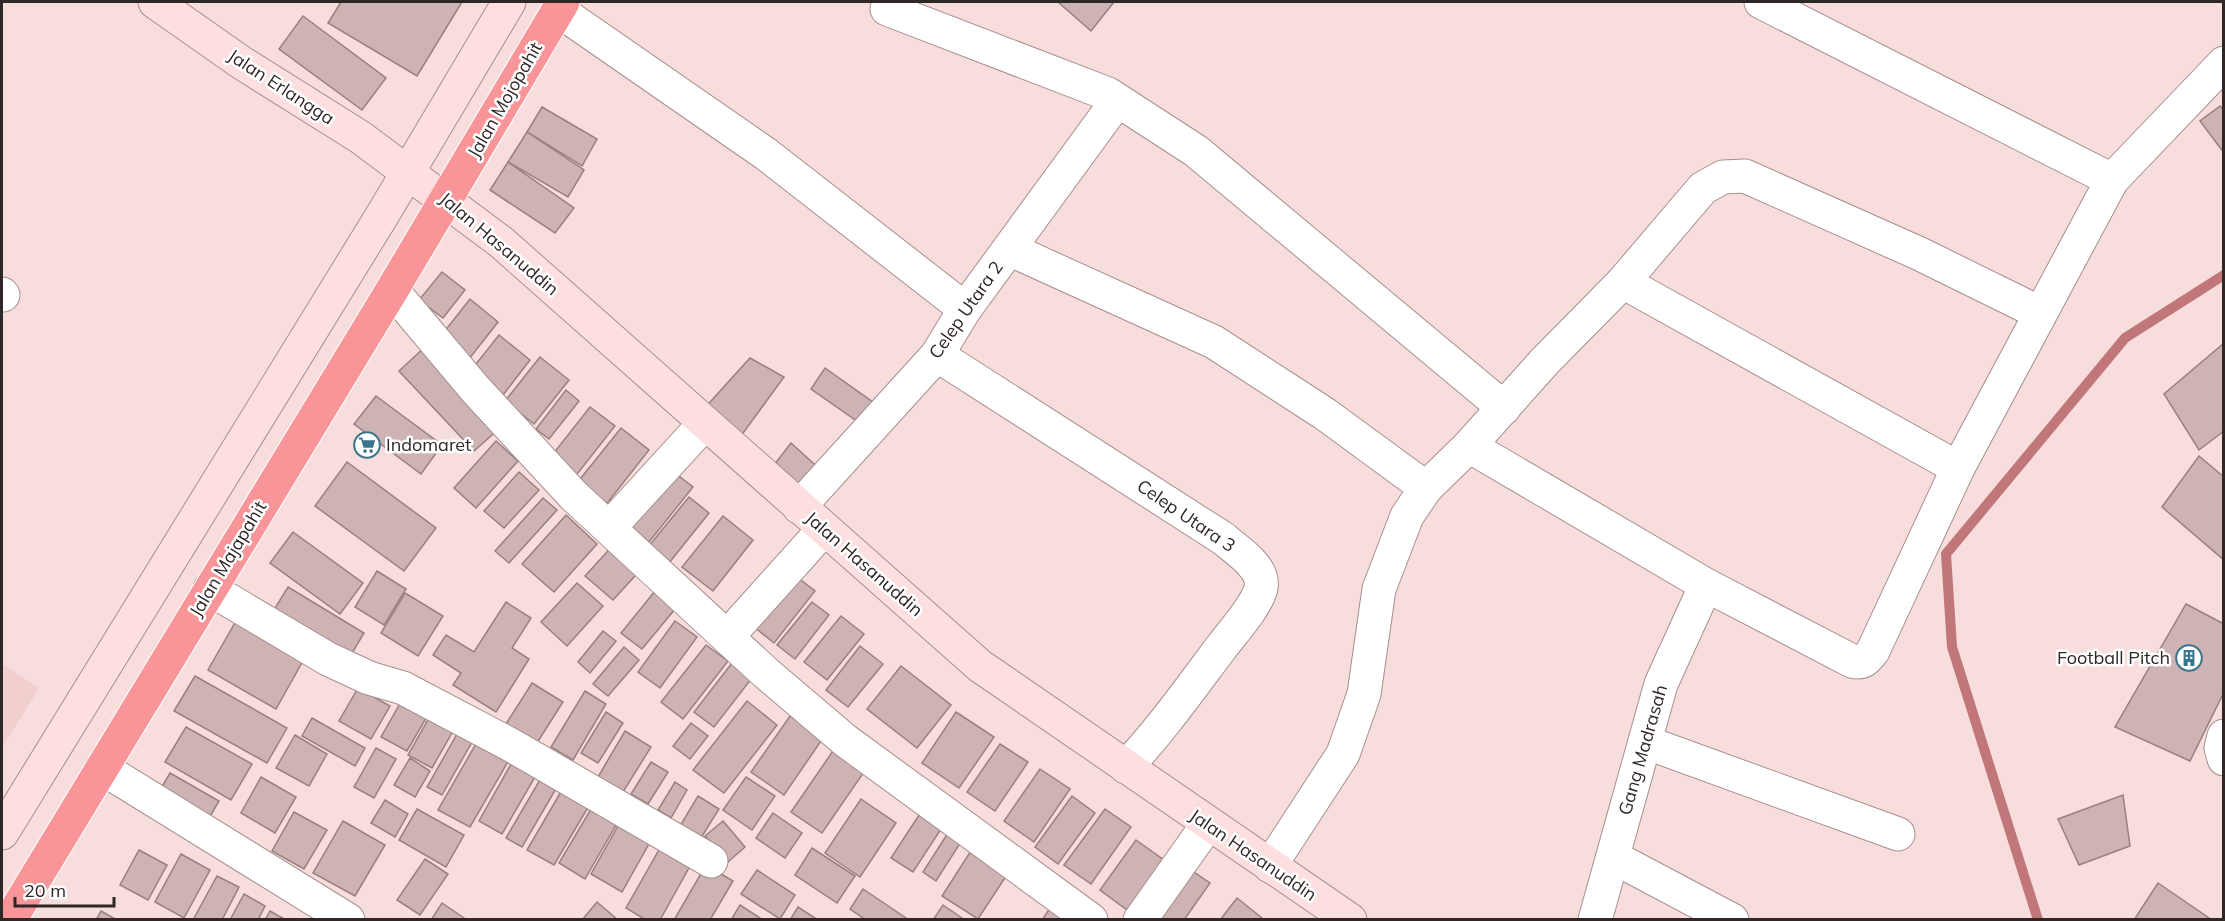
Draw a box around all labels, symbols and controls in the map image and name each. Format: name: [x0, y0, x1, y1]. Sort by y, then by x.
street label: Jalan Mojopahit: [462, 38, 547, 162]
street label: Jalan Erlangga: [224, 44, 339, 130]
street label: Jalan Hasanuddin: [435, 187, 564, 300]
street label: Celep Utara 2: [923, 256, 1008, 363]
supermarket icon: Indomaret: [352, 430, 382, 460]
place label: Indomaret: [386, 433, 471, 456]
street label: Celep Utara 3: [1133, 474, 1240, 557]
street label: Jalan Majapahit: [184, 497, 271, 621]
street label: Jalan Hasanuddin: [801, 506, 928, 621]
building icon: Football Pitch: [2174, 643, 2204, 673]
place label: Football Pitch: [2057, 646, 2170, 669]
street label: Gang Madrasah: [1613, 682, 1672, 818]
street label: Jalan Hasanuddin: [1185, 803, 1321, 906]
scale bar: [15, 870, 114, 908]
text: 20 m: [24, 879, 66, 902]

